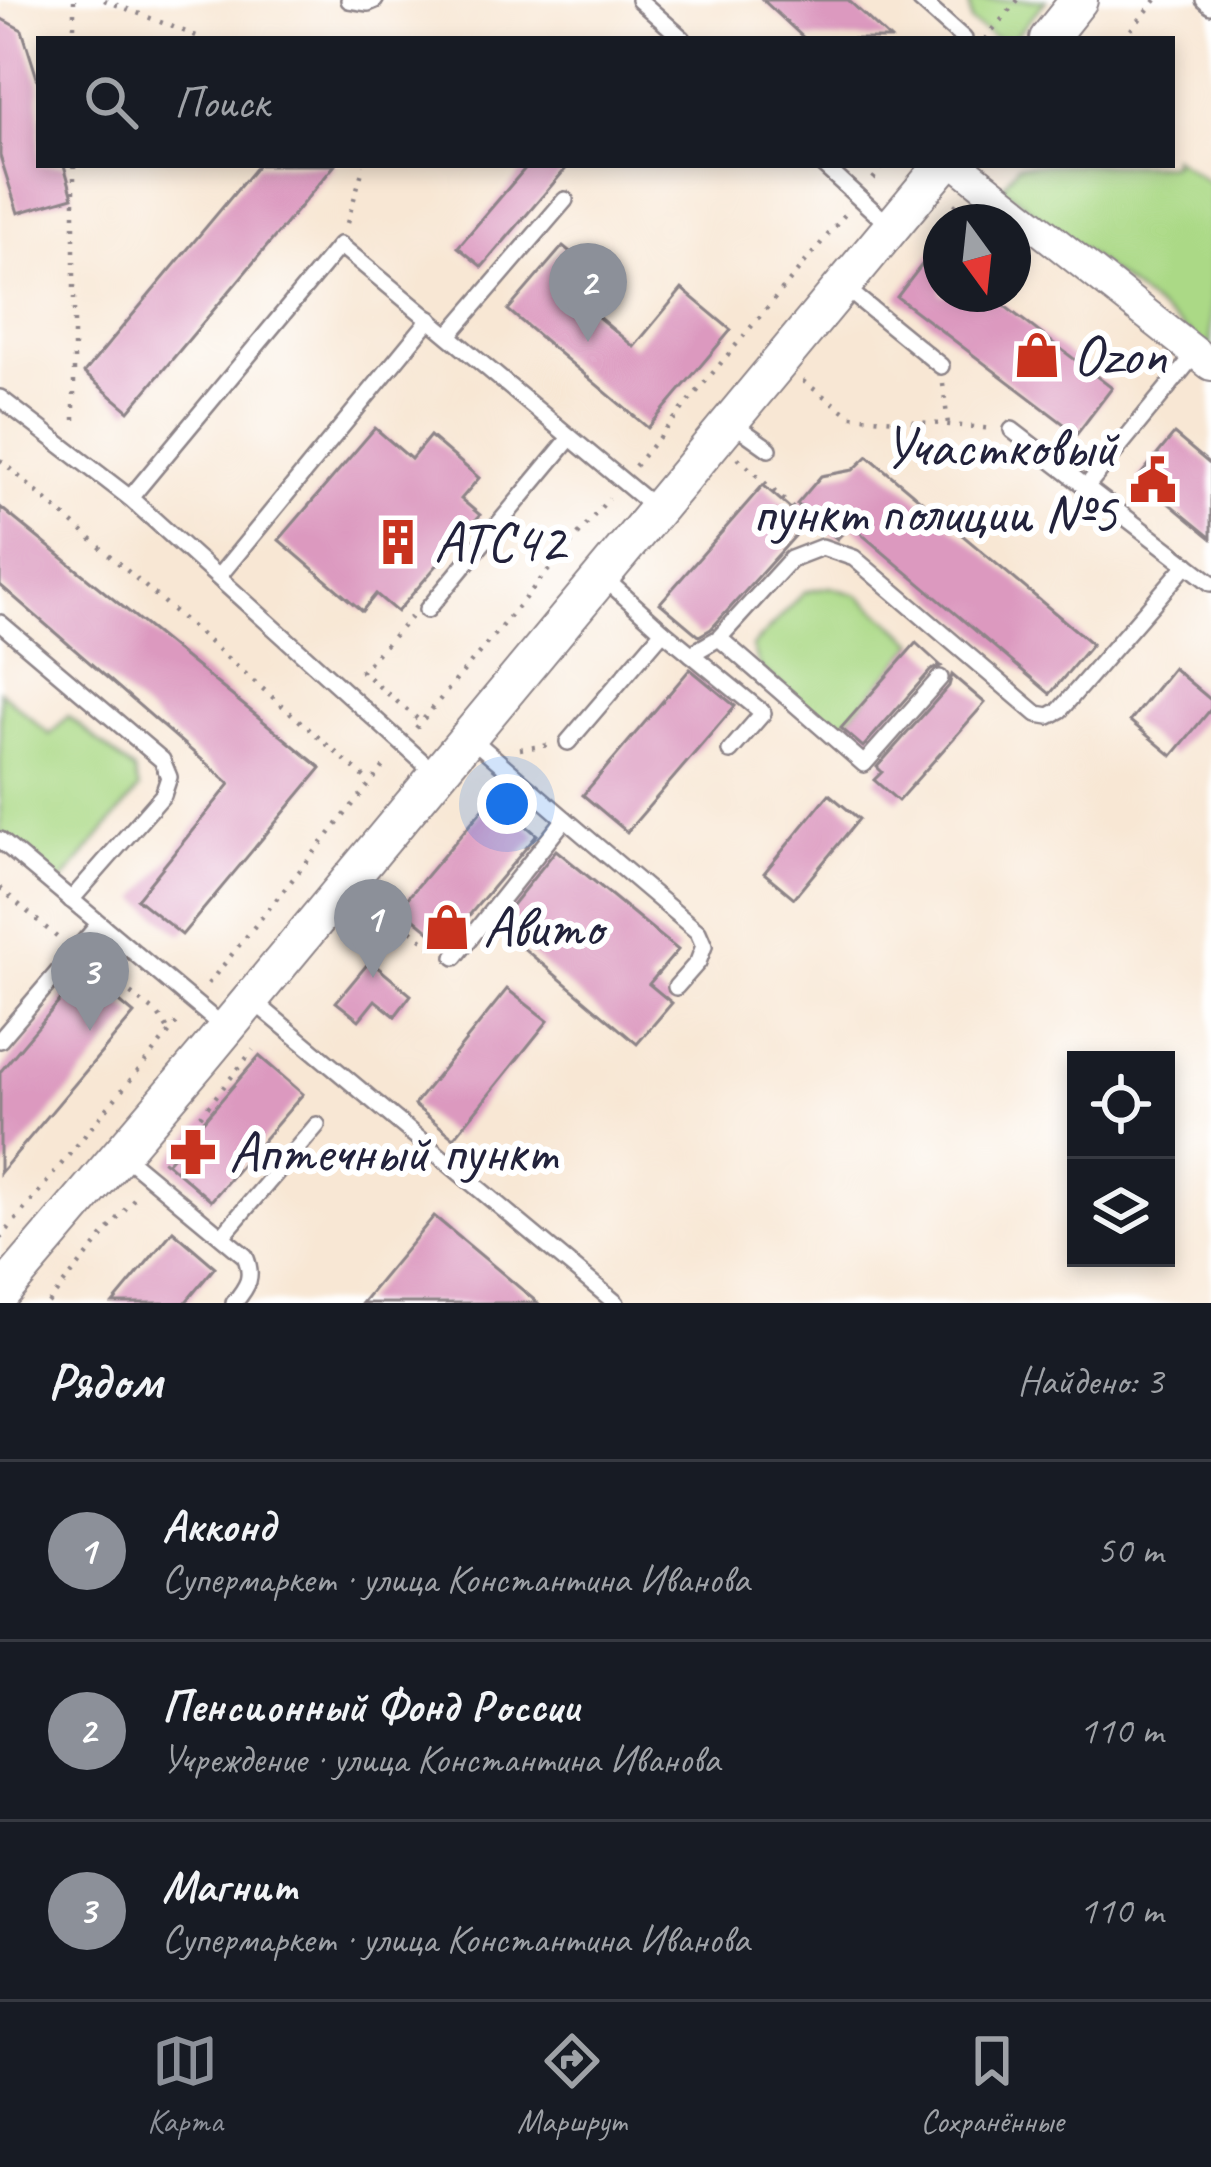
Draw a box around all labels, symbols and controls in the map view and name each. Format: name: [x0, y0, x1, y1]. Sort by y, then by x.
search box: [36, 36, 1175, 168]
icon: search: [78, 69, 144, 135]
text: Поиск: [174, 74, 269, 131]
north arrow: [923, 204, 1031, 312]
pin: 2: [549, 243, 627, 342]
place label: Ozon: [1073, 319, 1167, 391]
shop icon: Ozon: [1012, 330, 1062, 380]
place label: Участковый пункт полиции №5: [752, 411, 1120, 549]
public building icon: Участковый пункт полиции №5: [1128, 455, 1178, 505]
place label: АТС42: [434, 506, 569, 578]
building icon: АТС42: [373, 517, 423, 567]
your location: [477, 774, 537, 834]
pin: 1: [334, 879, 412, 978]
place label: Авито: [483, 891, 609, 963]
shop icon: Авито: [422, 902, 472, 952]
pin: 3: [51, 932, 129, 1031]
map controls: [1067, 1051, 1175, 1267]
button: locate: [1067, 1051, 1175, 1159]
place label: Аптечный пункт: [229, 1116, 559, 1188]
pharmacy icon: Аптечный пункт: [168, 1127, 218, 1177]
button: layers: [1067, 1159, 1175, 1267]
text: Рядом: [48, 1349, 162, 1413]
text: Найдено: 3: [1018, 1357, 1163, 1406]
text: Акконд: [162, 1498, 275, 1555]
text: 1: [78, 1526, 96, 1575]
text: 50 m: [1097, 1526, 1163, 1575]
text: Супермаркет · улица Константина Иванова: [162, 1555, 750, 1604]
text: Пенсионный Фонд России: [162, 1678, 579, 1735]
text: 2: [78, 1706, 96, 1755]
text: 110 m: [1079, 1706, 1163, 1755]
text: Учреждение · улица Константина Иванова: [162, 1735, 720, 1784]
text: Магнит: [162, 1858, 298, 1915]
text: 3: [78, 1886, 96, 1935]
text: 110 m: [1079, 1886, 1163, 1935]
text: Супермаркет · улица Константина Иванова: [162, 1915, 750, 1964]
tab: Карта: [147, 2028, 223, 2142]
tab: Маршрут: [517, 2028, 626, 2142]
tab: Сохранённые: [920, 2028, 1064, 2142]

